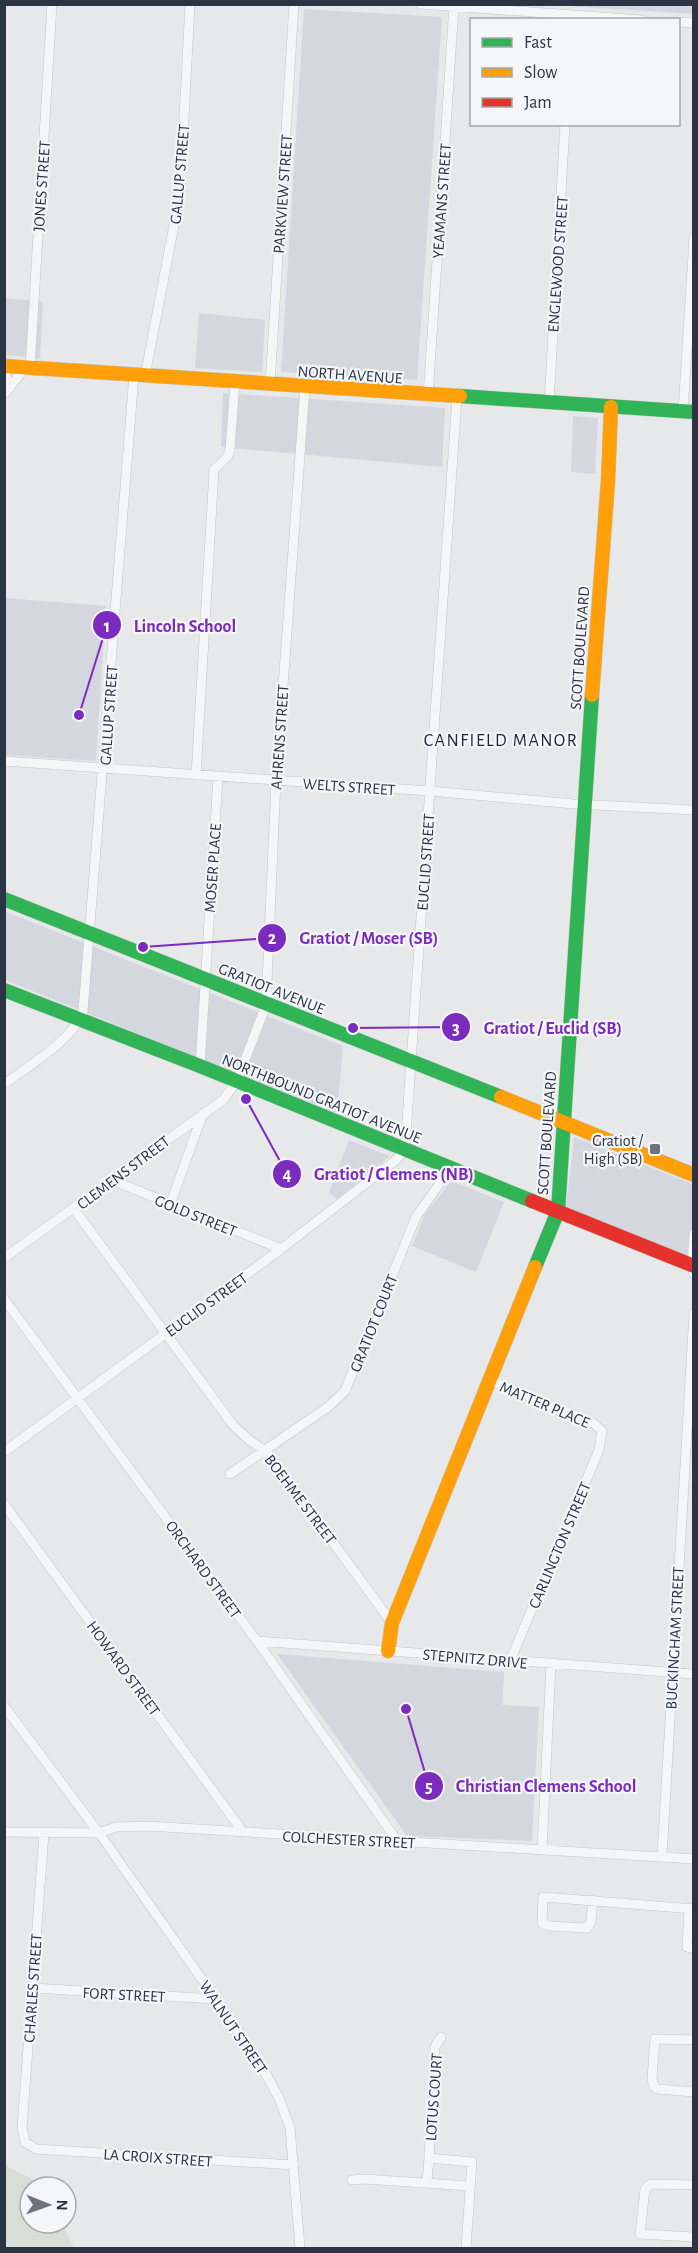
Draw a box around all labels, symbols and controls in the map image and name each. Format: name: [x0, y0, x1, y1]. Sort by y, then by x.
legend: [470, 18, 680, 126]
text: Fast: [524, 34, 552, 52]
text: Slow: [524, 64, 557, 82]
text: Jam: [524, 94, 552, 112]
street label: GALLUP STREET: [168, 123, 192, 225]
street label: PARKVIEW STREET: [271, 134, 295, 254]
street label: JONES STREET: [31, 140, 53, 232]
street label: YEAMANS STREET: [430, 143, 454, 259]
street label: ENGLEWOOD STREET: [545, 195, 571, 333]
street label: NORTH AVENUE: [297, 363, 403, 387]
street label: SCOTT BOULEVARD: [568, 586, 592, 710]
callout: Lincoln School: [92, 607, 248, 643]
text: 1: [104, 618, 110, 636]
text: Lincoln School: [134, 618, 236, 636]
street label: GALLUP STREET: [98, 664, 120, 766]
street label: AHRENS STREET: [268, 684, 292, 790]
district label: CANFIELD MANOR: [424, 732, 578, 750]
street label: WELTS STREET: [302, 776, 396, 798]
street label: EUCLID STREET: [415, 813, 437, 911]
street label: MOSER PLACE: [202, 823, 224, 913]
callout: Gratiot / Moser (SB): [257, 920, 450, 956]
text: 2: [268, 930, 277, 948]
text: Gratiot / Moser (SB): [300, 930, 438, 948]
street label: GRATIOT AVENUE: [216, 960, 327, 1018]
callout: Gratiot / Euclid (SB): [441, 1009, 634, 1045]
text: 3: [452, 1020, 460, 1038]
text: Gratiot / Euclid (SB): [484, 1020, 622, 1038]
street label: NORTHBOUND GRATIOT AVENUE: [220, 1052, 424, 1146]
street label: SCOTT BOULEVARD: [535, 1071, 559, 1195]
street label: CLEMENS STREET: [74, 1133, 173, 1213]
place label: Gratiot / High (SB): [584, 1133, 643, 1167]
marker: Gratiot / High (SB): [648, 1142, 662, 1156]
callout: Gratiot / Clemens (NB): [272, 1156, 486, 1192]
text: 4: [282, 1166, 292, 1184]
text: Gratiot / Clemens (NB): [314, 1166, 474, 1184]
street label: GOLD STREET: [152, 1192, 239, 1240]
street label: EUCLID STREET: [163, 1270, 251, 1340]
street label: GRATIOT COURT: [347, 1272, 401, 1374]
street label: MATTER PLACE: [497, 1379, 592, 1431]
street label: BOEHME STREET: [261, 1452, 339, 1548]
street label: CARLINGTON STREET: [526, 1480, 594, 1611]
street label: ORCHARD STREET: [162, 1518, 244, 1622]
street label: BUCKINGHAM STREET: [663, 1566, 687, 1710]
street label: HOWARD STREET: [84, 1618, 163, 1719]
street label: STEPNITZ DRIVE: [422, 1646, 528, 1672]
callout: Christian Clemens School: [414, 1768, 649, 1804]
text: 5: [425, 1778, 433, 1796]
text: Christian Clemens School: [456, 1778, 636, 1796]
street label: COLCHESTER STREET: [282, 1829, 416, 1851]
street label: CHARLES STREET: [21, 1933, 45, 2043]
street label: WALNUT STREET: [196, 1978, 270, 2077]
street label: FORT STREET: [82, 1985, 166, 2005]
street label: LOTUS COURT: [423, 2052, 445, 2142]
street label: LA CROIX STREET: [103, 2146, 213, 2170]
north arrow: [18, 2175, 78, 2235]
text: N: [54, 2200, 70, 2211]

